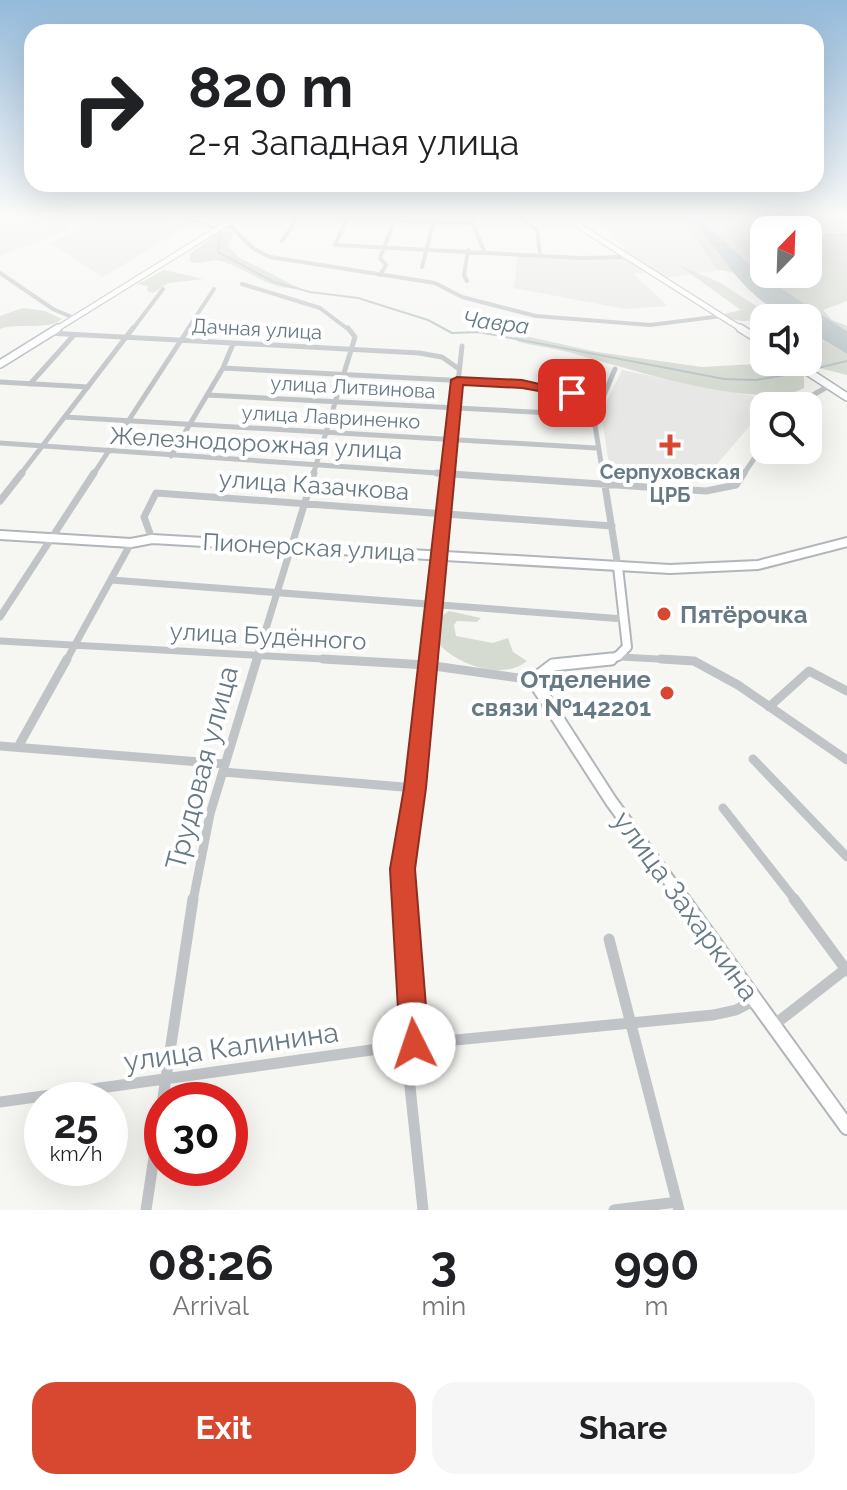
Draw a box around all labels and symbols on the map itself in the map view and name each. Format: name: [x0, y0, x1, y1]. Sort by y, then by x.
north arrow: [750, 216, 822, 288]
water label: Чавра: [461, 305, 531, 339]
street label: Дачная улица: [191, 314, 323, 344]
pin: [538, 359, 606, 427]
street label: улица Литвинова: [270, 371, 436, 403]
street label: улица Лавриненко: [241, 400, 421, 434]
street label: Железнодорожная улица: [109, 421, 403, 465]
marker: Серпуховская ЦРБ: [659, 434, 681, 456]
place label: Серпуховская ЦРБ: [600, 460, 740, 507]
street label: улица Казачкова: [218, 464, 410, 506]
street label: Пионерская улица: [202, 527, 416, 567]
place label: Пятёрочка: [680, 600, 808, 629]
marker: Пятёрочка: [655, 605, 673, 623]
street label: улица Будённого: [169, 616, 367, 656]
street label: Трудовая улица: [159, 662, 245, 874]
place label: Отделение связи №142201: [471, 665, 651, 722]
marker: Отделение связи №142201: [658, 684, 676, 702]
street label: улица Захаркина: [606, 805, 766, 1007]
position arrow: [372, 1002, 456, 1086]
street label: улица Калинина: [122, 1016, 340, 1078]
speed limit sign: 30: [144, 1082, 248, 1186]

